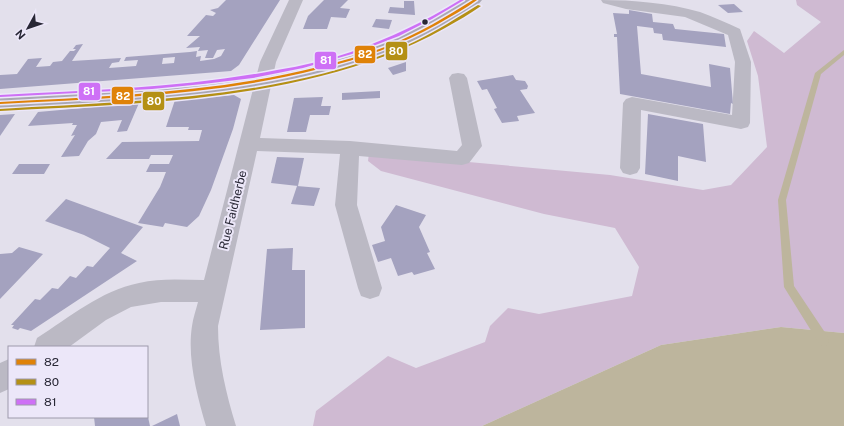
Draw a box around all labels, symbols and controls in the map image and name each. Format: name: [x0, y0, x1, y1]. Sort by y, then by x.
north arrow: [8, 8, 48, 48]
unlabelled marker: [420, 17, 430, 27]
text: N: [13, 27, 28, 42]
line badge: 80: [385, 41, 408, 61]
line badge: 82: [354, 45, 376, 64]
text: 80: [389, 45, 403, 57]
text: 82: [358, 48, 372, 60]
line badge: 81: [314, 51, 337, 70]
text: 81: [320, 54, 332, 66]
line badge: 81: [78, 82, 101, 101]
text: 81: [83, 85, 95, 97]
line badge: 82: [111, 86, 134, 105]
text: 82: [116, 90, 130, 102]
line badge: 80: [142, 91, 165, 111]
text: 80: [147, 95, 161, 107]
street label: Rue Faidherbe: [216, 169, 250, 251]
legend: [8, 346, 148, 418]
text: 82: [44, 355, 59, 369]
text: 80: [44, 375, 59, 389]
text: 81: [44, 395, 57, 409]

